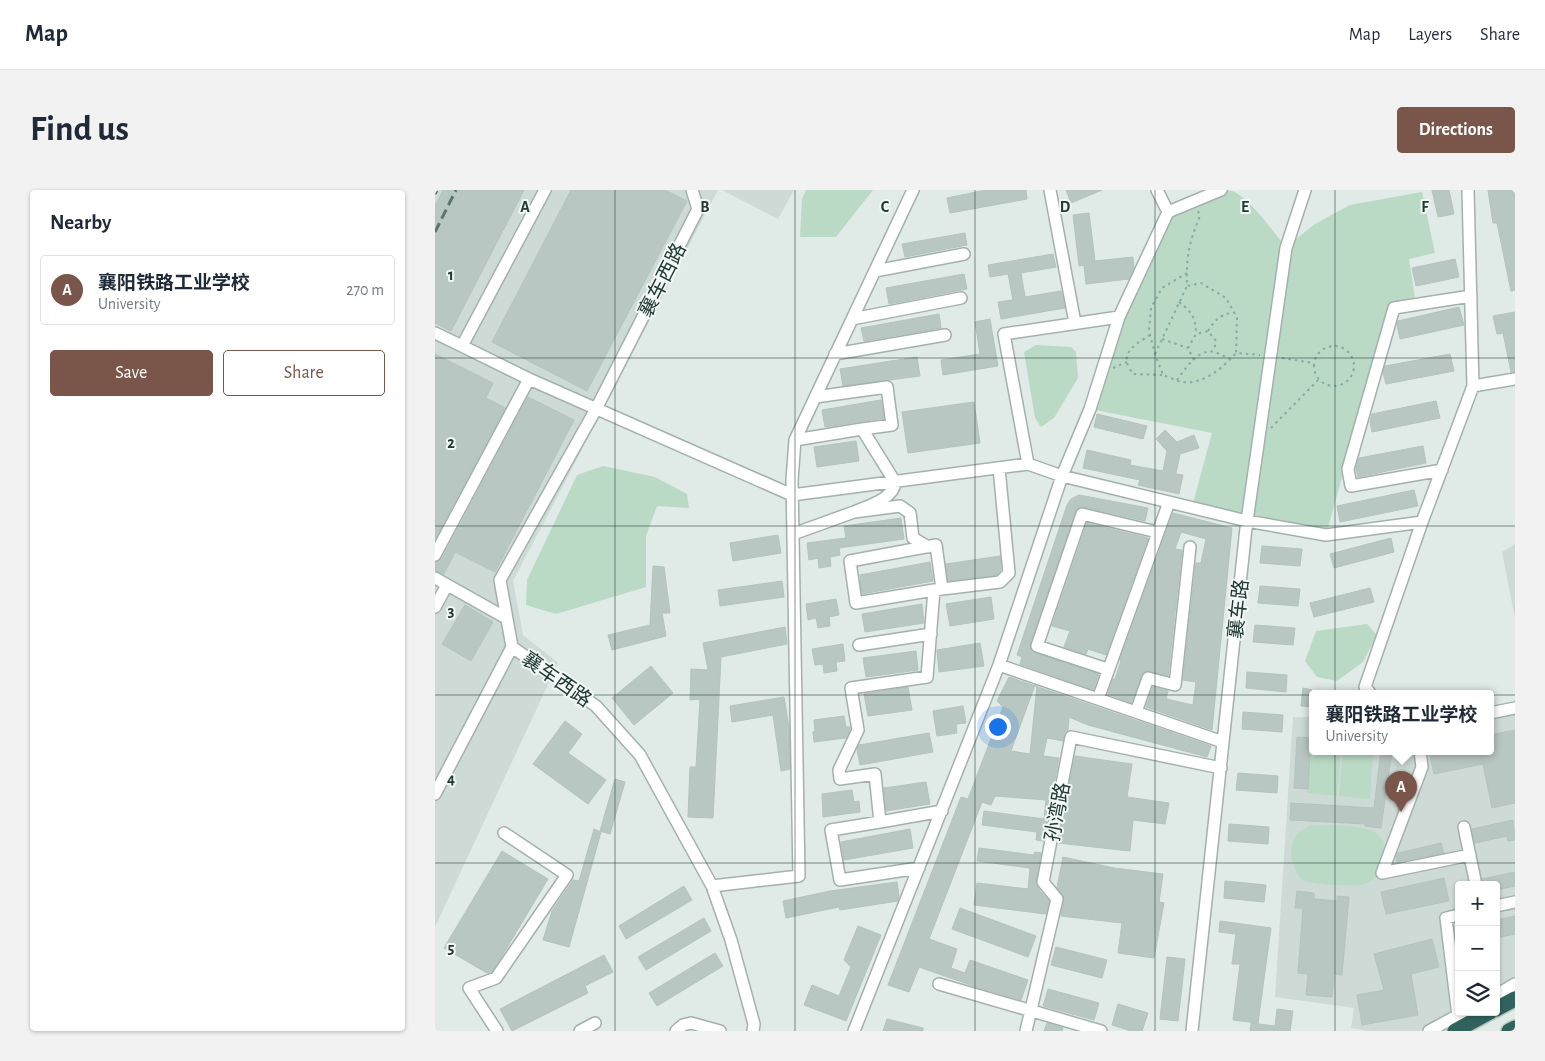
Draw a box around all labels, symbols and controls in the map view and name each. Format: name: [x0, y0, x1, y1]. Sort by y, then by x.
text: Map: [25, 22, 68, 46]
text: Map: [1349, 26, 1380, 44]
text: Layers: [1408, 26, 1452, 44]
text: Share: [1480, 26, 1520, 44]
button: Directions: [1397, 107, 1515, 153]
text: Find us: [30, 112, 129, 147]
text: A: [520, 199, 530, 215]
text: B: [700, 199, 710, 215]
text: C: [881, 199, 890, 215]
text: D: [1060, 199, 1071, 215]
text: E: [1241, 199, 1249, 215]
text: F: [1421, 199, 1429, 215]
text: Nearby: [50, 212, 111, 233]
street label: 襄车西路: [635, 240, 690, 321]
text: 1: [448, 267, 454, 283]
text: 襄阳铁路工业学校: [98, 274, 250, 293]
text: A: [62, 282, 72, 298]
text: 270 m: [346, 282, 384, 298]
text: University: [98, 296, 161, 312]
button: Save: [50, 350, 213, 396]
button: Share: [223, 350, 385, 396]
text: 2: [447, 435, 455, 451]
street label: 襄车路: [1225, 578, 1252, 640]
text: 3: [448, 603, 455, 619]
street label: 襄车西路: [518, 648, 596, 711]
popup: [1309, 690, 1494, 755]
text: 襄阳铁路工业学校: [1325, 706, 1478, 725]
your location: [985, 714, 1011, 740]
text: University: [1325, 728, 1388, 744]
text: 4: [447, 771, 455, 787]
pin: A: [1385, 771, 1417, 812]
street label: 孙湾路: [1040, 780, 1074, 844]
map controls: [1455, 881, 1500, 1016]
button: +: [1455, 881, 1500, 926]
button: −: [1455, 926, 1500, 971]
text: 5: [448, 940, 455, 956]
button: layers: [1455, 971, 1500, 1016]

